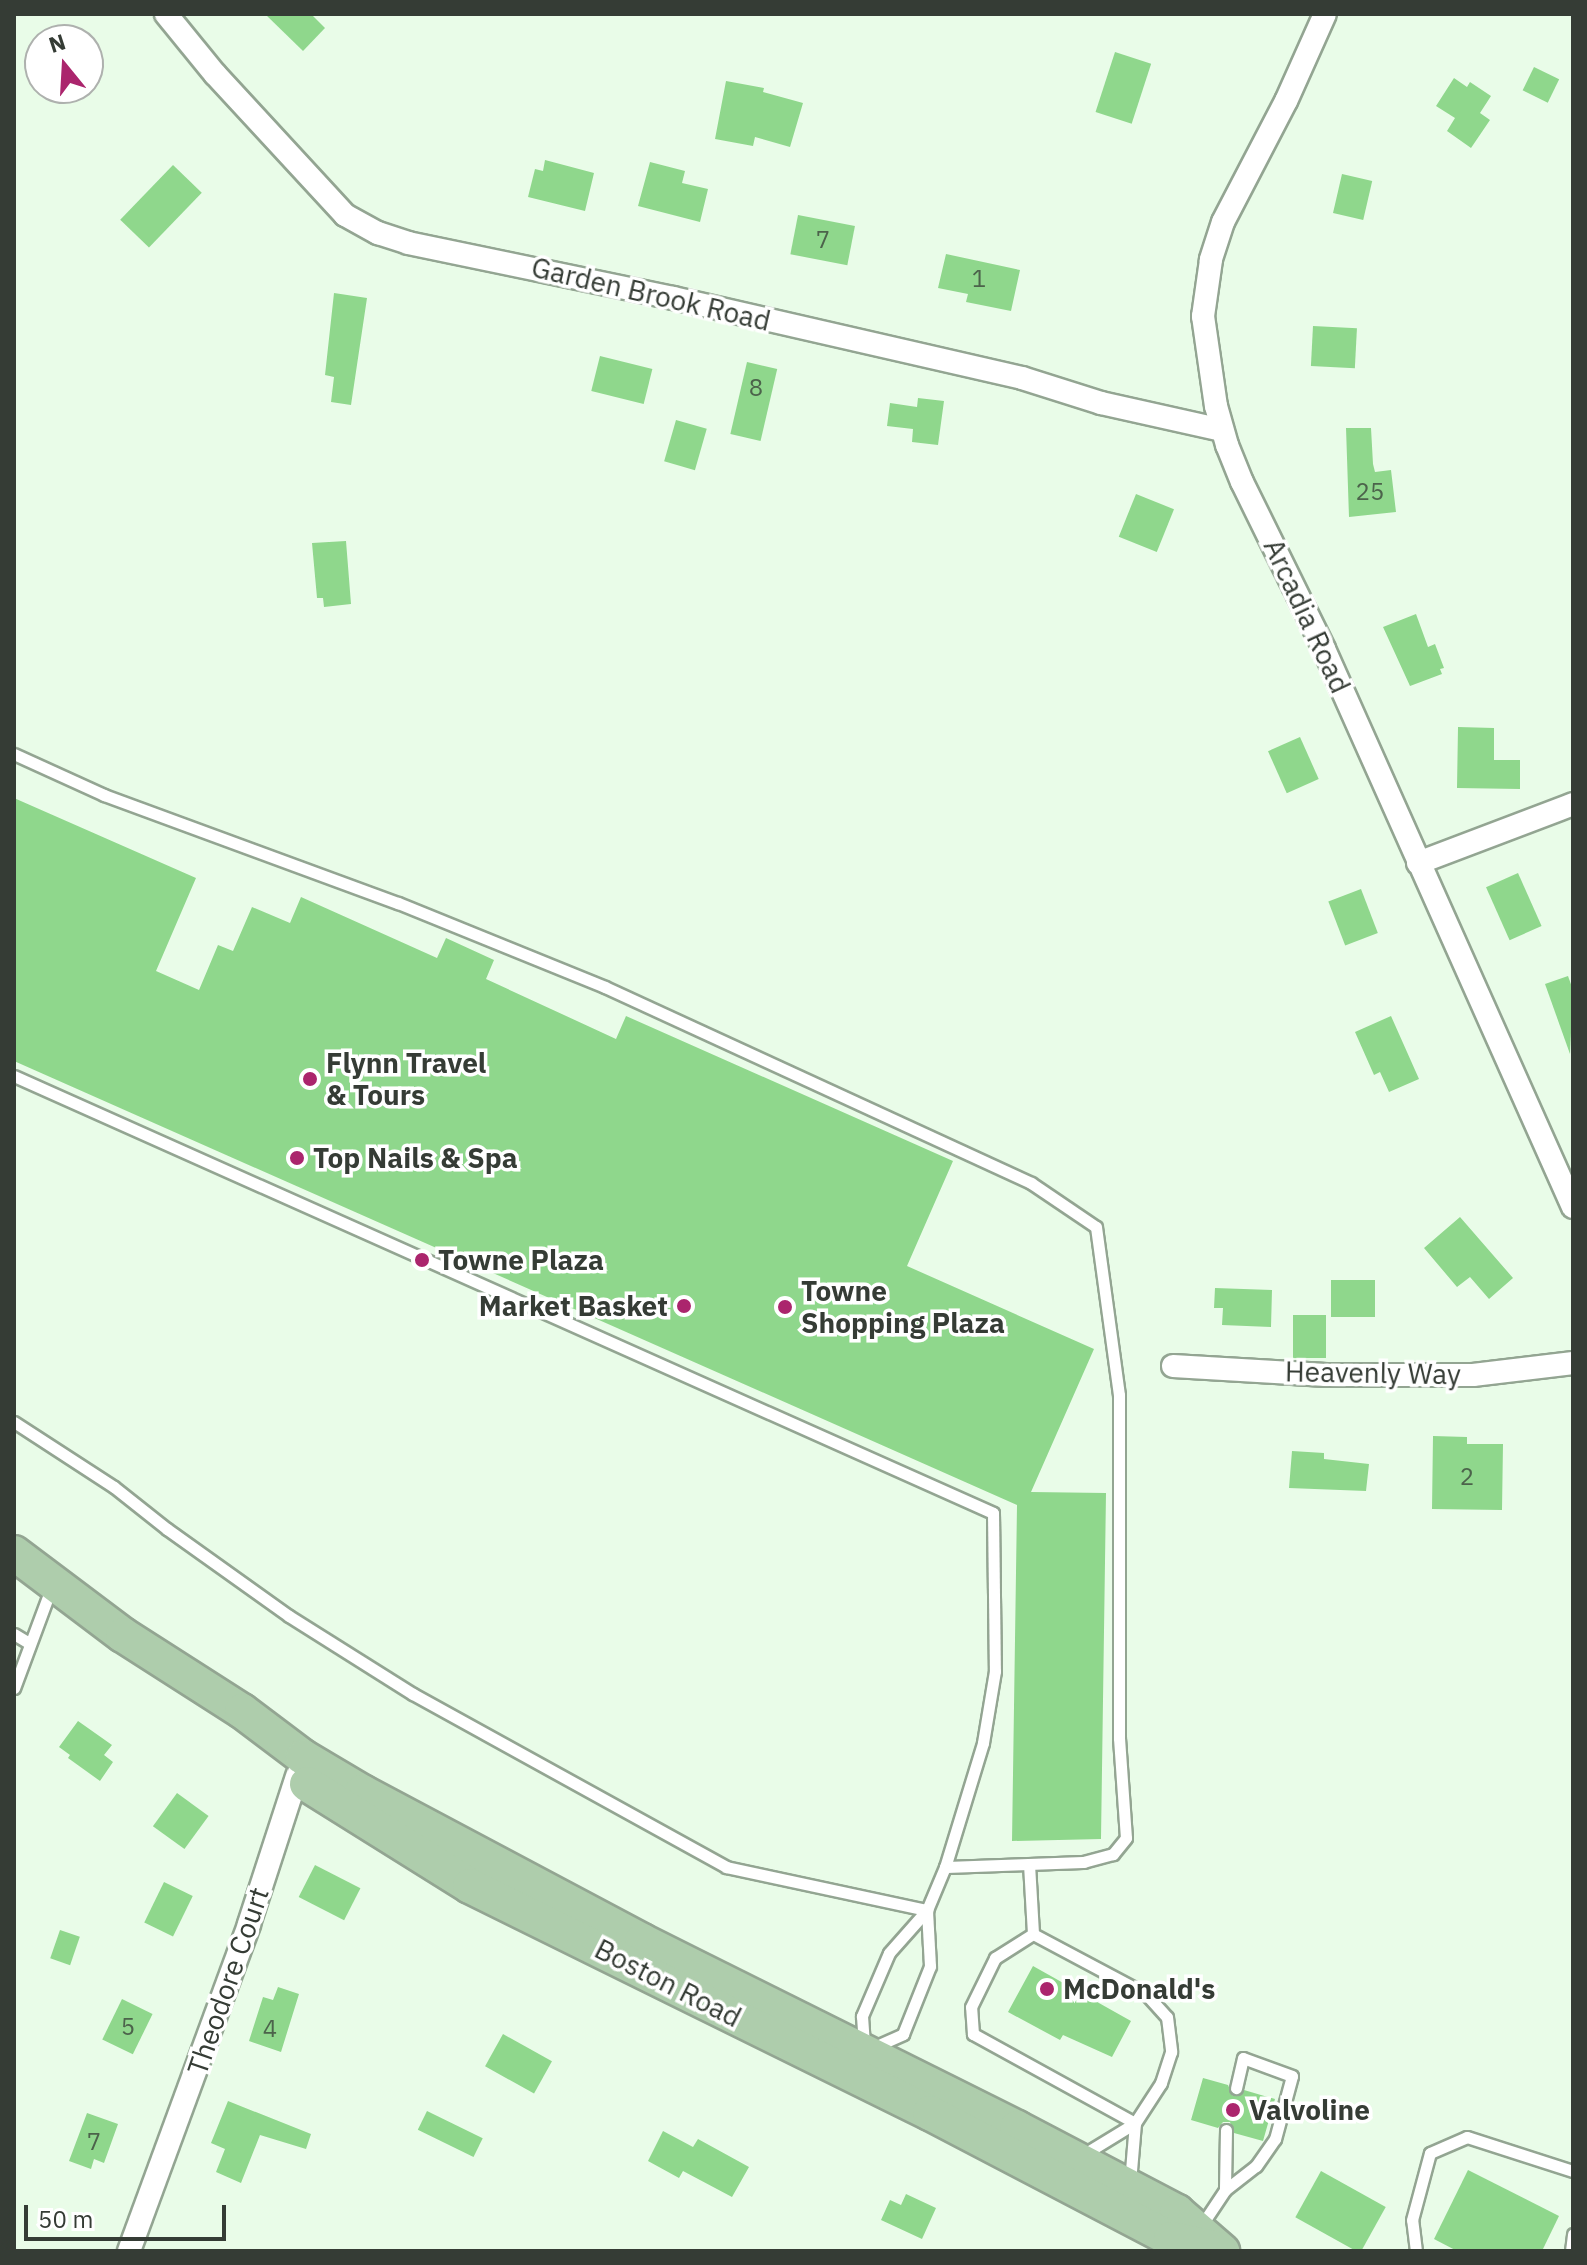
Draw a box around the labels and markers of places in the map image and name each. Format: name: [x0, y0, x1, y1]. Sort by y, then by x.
place label: Flynn Travel & Tours: [326, 1046, 486, 1112]
marker: Flynn Travel & Tours: [301, 1070, 319, 1088]
place label: Top Nails & Spa: [313, 1141, 518, 1175]
marker: Top Nails & Spa: [288, 1149, 306, 1167]
place label: Towne Plaza: [438, 1243, 604, 1277]
marker: Towne Plaza: [413, 1251, 431, 1269]
place label: Towne Shopping Plaza: [801, 1274, 1005, 1340]
place label: Market Basket: [479, 1289, 668, 1323]
marker: Market Basket: [675, 1297, 693, 1315]
marker: Towne Shopping Plaza: [776, 1298, 794, 1316]
place label: McDonald's: [1063, 1972, 1215, 2006]
marker: McDonald's: [1038, 1980, 1056, 1998]
place label: Valvoline: [1249, 2093, 1370, 2127]
marker: Valvoline: [1224, 2101, 1242, 2119]

